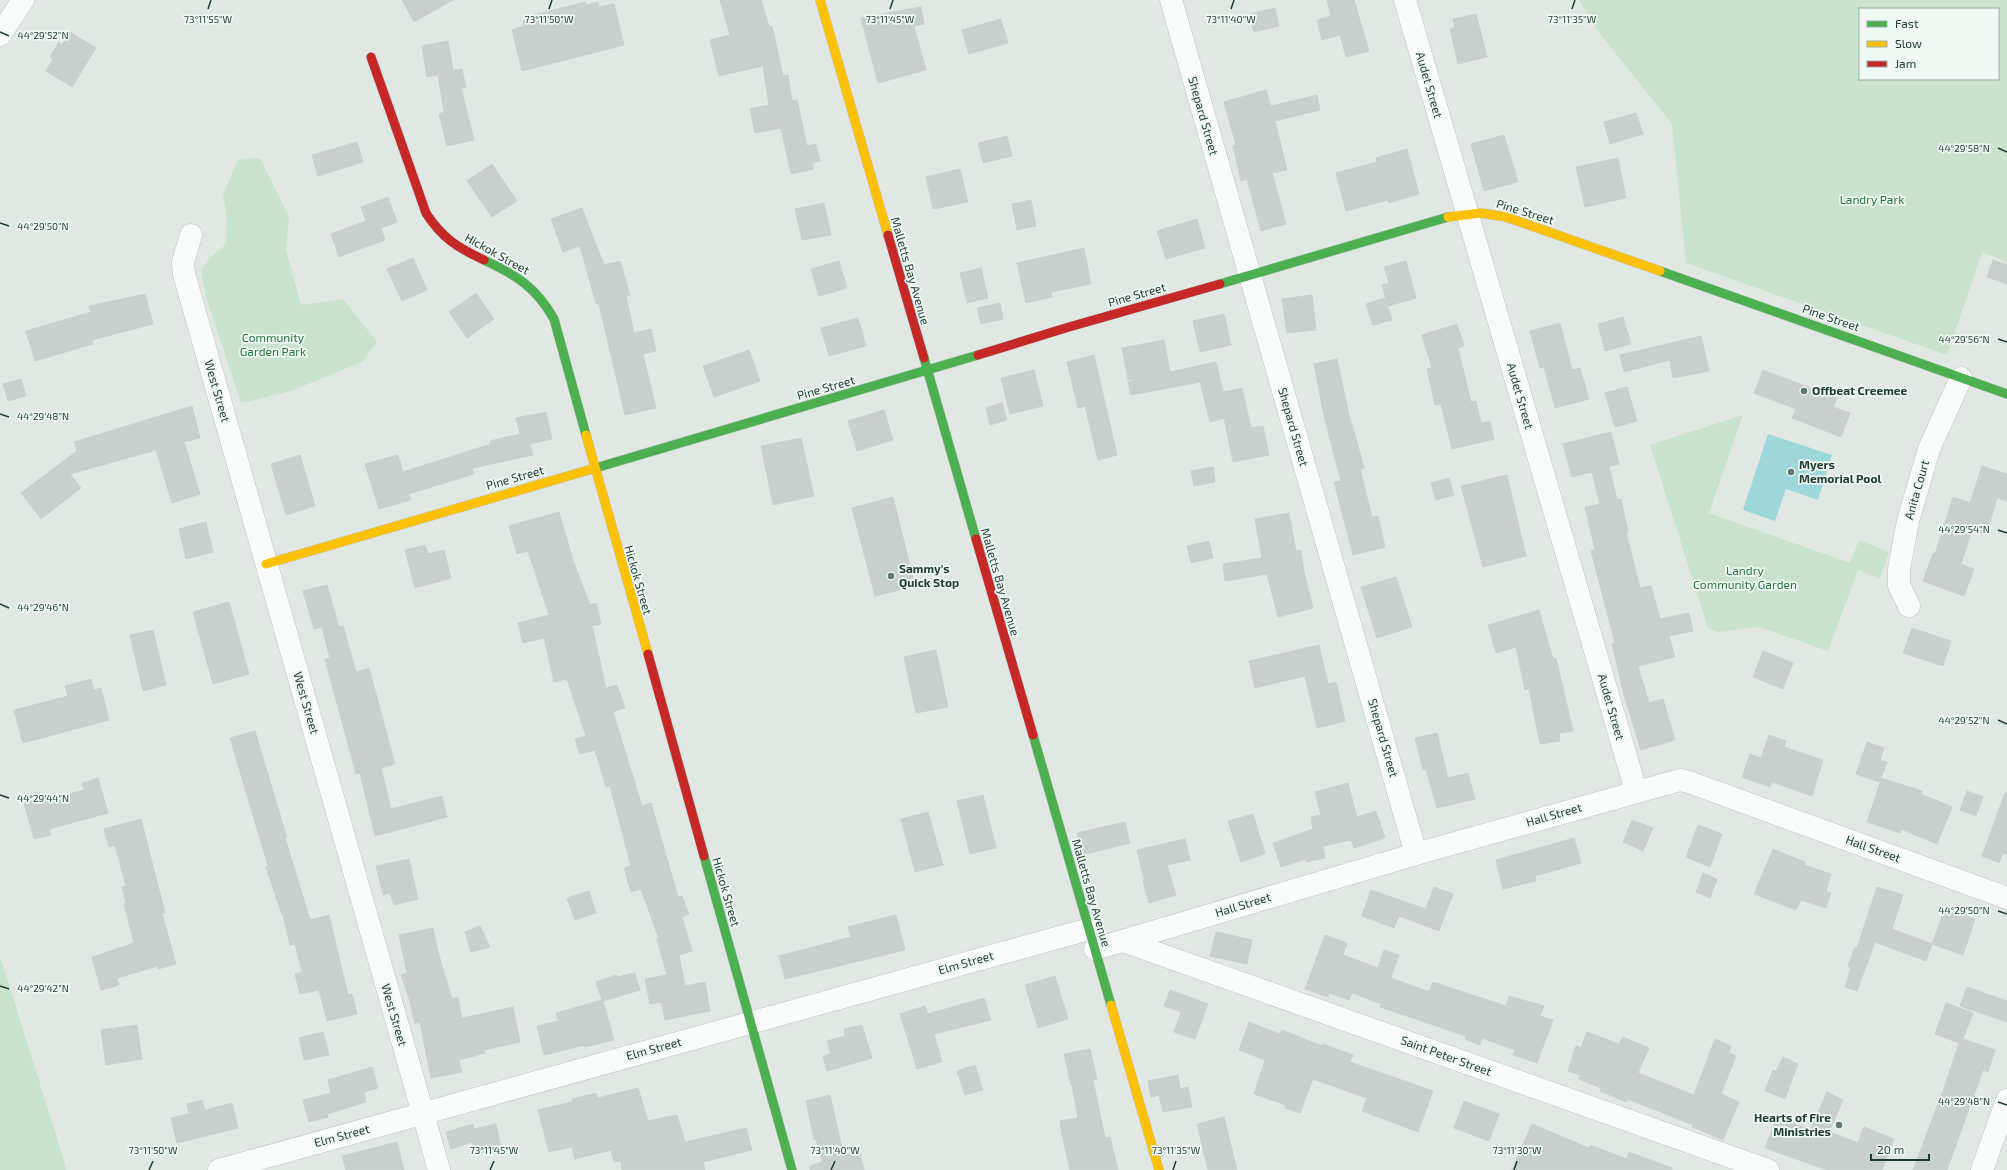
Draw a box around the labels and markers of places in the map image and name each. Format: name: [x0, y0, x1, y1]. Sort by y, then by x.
place label: Offbeat Creemee: [1812, 383, 1908, 397]
marker: Offbeat Creemee: [1799, 386, 1809, 396]
place label: Myers Memorial Pool: [1799, 457, 1881, 485]
marker: Myers Memorial Pool: [1786, 467, 1796, 477]
place label: Sammy's Quick Stop: [899, 561, 959, 590]
marker: Sammy's Quick Stop: [886, 571, 896, 581]
place label: Hearts of Fire Ministries: [1754, 1110, 1831, 1138]
marker: Hearts of Fire Ministries: [1834, 1120, 1844, 1130]

